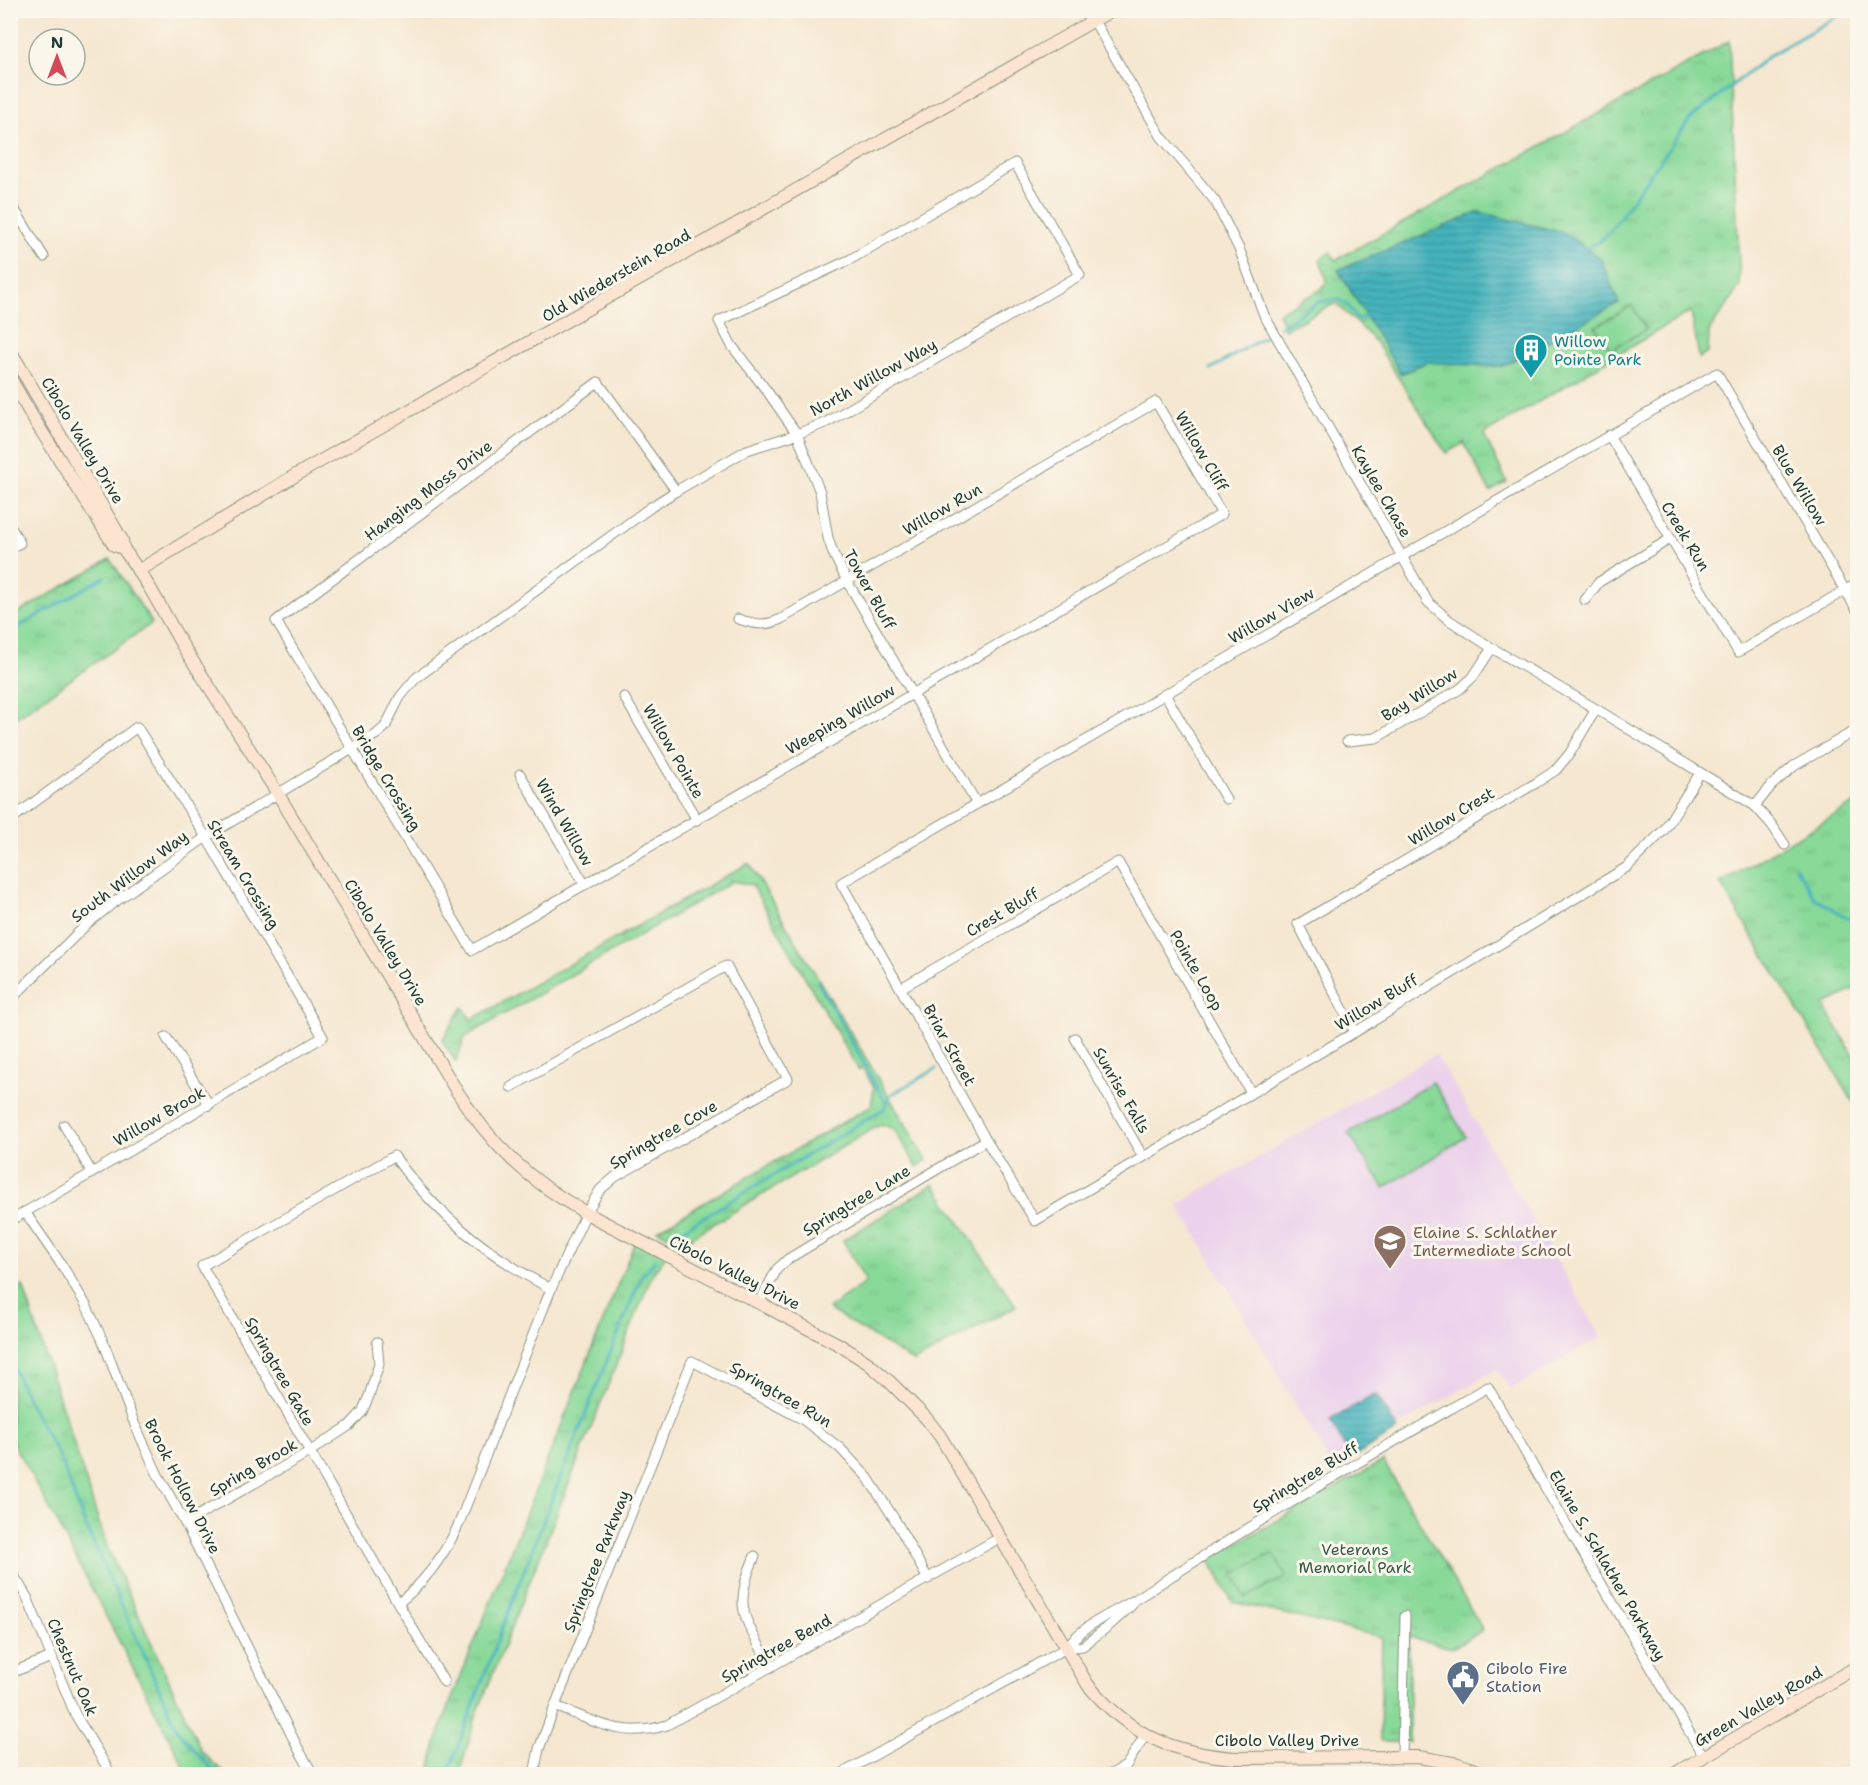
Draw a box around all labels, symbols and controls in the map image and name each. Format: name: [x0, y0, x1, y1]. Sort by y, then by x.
north arrow: [27, 27, 87, 87]
text: N: [51, 32, 63, 53]
street label: Old Wiederstein Road: [538, 224, 695, 327]
place label: Willow Pointe Park: [1554, 331, 1642, 370]
building icon: Willow Pointe Park: [1513, 332, 1549, 379]
street label: North Willow Way: [806, 334, 941, 421]
street label: Cibolo Valley Drive: [36, 373, 129, 508]
street label: Willow Cliff: [1170, 408, 1233, 496]
street label: Hanging Moss Drive: [360, 435, 496, 545]
street label: Kaylee Chase: [1347, 441, 1416, 541]
street label: Blue Willow: [1767, 441, 1832, 530]
street label: Willow Run: [899, 478, 986, 540]
street label: Creek Run: [1656, 497, 1715, 575]
street label: Tower Bluff: [839, 545, 901, 634]
street label: Willow View: [1225, 582, 1318, 648]
street label: Bay Willow: [1377, 663, 1461, 726]
street label: Weeping Willow: [782, 679, 899, 759]
street label: Willow Pointe: [638, 700, 709, 802]
street label: Bridge Crossing: [347, 722, 426, 835]
street label: Wind Willow: [531, 775, 598, 870]
street label: Willow Crest: [1404, 782, 1498, 850]
street label: Stream Crossing: [202, 815, 285, 933]
street label: South Willow Way: [67, 825, 192, 927]
street label: Cibolo Valley Drive: [339, 875, 432, 1010]
street label: Crest Bluff: [962, 883, 1043, 942]
street label: Pointe Loop: [1165, 926, 1228, 1014]
street label: Willow Bluff: [1331, 969, 1423, 1036]
street label: Briar Street: [918, 1001, 981, 1090]
street label: Sunrise Falls: [1088, 1043, 1155, 1137]
street label: Willow Brook: [110, 1082, 209, 1151]
street label: Springtree Cove: [605, 1095, 721, 1174]
street label: Springtree Lane: [798, 1160, 914, 1241]
place label: Elaine S. Schlather Intermediate School: [1413, 1222, 1572, 1261]
school or university icon: Elaine S. Schlather Intermediate School: [1372, 1223, 1408, 1270]
street label: Cibolo Valley Drive: [666, 1230, 804, 1315]
street label: Springtree Gate: [240, 1313, 319, 1429]
street label: Springtree Run: [726, 1357, 836, 1432]
street label: Brook Hollow Drive: [139, 1415, 226, 1557]
street label: Spring Brook: [205, 1434, 301, 1501]
street label: Springtree Bluff: [1248, 1437, 1363, 1517]
street label: Elaine S. Schlather Parkway: [1544, 1466, 1671, 1664]
street label: Springtree Parkway: [558, 1487, 635, 1635]
park label: Veterans Memorial Park: [1298, 1539, 1412, 1578]
street label: Springtree Bend: [717, 1609, 835, 1687]
street label: Chestnut Oak: [42, 1615, 103, 1719]
place label: Cibolo Fire Station: [1486, 1658, 1568, 1697]
public building icon: Cibolo Fire Station: [1445, 1659, 1481, 1706]
street label: Green Valley Road: [1691, 1661, 1826, 1752]
street label: Cibolo Valley Drive: [1215, 1730, 1359, 1751]

